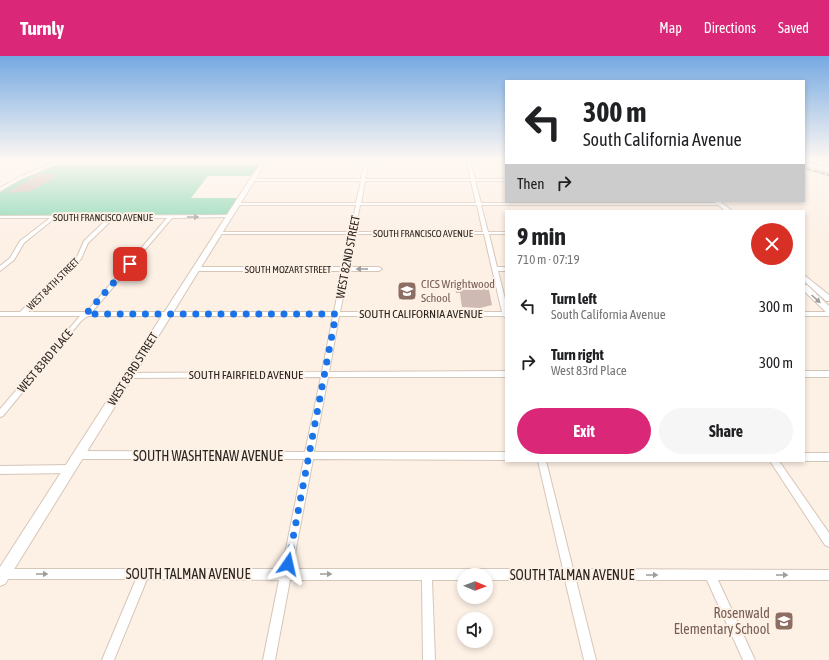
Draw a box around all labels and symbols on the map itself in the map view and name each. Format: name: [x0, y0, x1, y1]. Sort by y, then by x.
street label: SOUTH FRANCISCO AVENUE: [53, 212, 154, 223]
one-way arrow: [187, 214, 200, 220]
street label: WEST 82ND STREET: [333, 214, 363, 300]
street label: SOUTH FRANCISCO AVENUE: [373, 228, 474, 239]
pin: [113, 247, 147, 281]
street label: WEST 84TH STREET: [25, 255, 82, 312]
street label: SOUTH MOZART STREET: [245, 264, 332, 275]
one-way arrow: [355, 266, 368, 272]
place label: CICS Wrightwood School: [421, 277, 495, 305]
school or university icon: CICS Wrightwood School: [396, 280, 418, 302]
one-way arrow: [811, 294, 822, 303]
street label: SOUTH CALIFORNIA AVENUE: [359, 307, 483, 321]
street label: WEST 83RD PLACE: [14, 326, 76, 396]
street label: WEST 83RD STREET: [105, 329, 161, 408]
street label: SOUTH FAIRFIELD AVENUE: [189, 368, 303, 382]
street label: SOUTH WASHTENAW AVENUE: [133, 448, 283, 464]
position arrow: [267, 543, 309, 585]
street label: SOUTH TALMAN AVENUE: [126, 566, 250, 582]
street label: SOUTH TALMAN AVENUE: [510, 567, 634, 583]
north arrow: [457, 568, 493, 604]
one-way arrow: [36, 571, 49, 577]
one-way arrow: [320, 571, 333, 577]
one-way arrow: [646, 572, 659, 578]
one-way arrow: [776, 572, 789, 578]
place label: Rosenwald Elementary School: [674, 605, 770, 637]
school or university icon: Rosenwald Elementary School: [773, 610, 795, 632]

